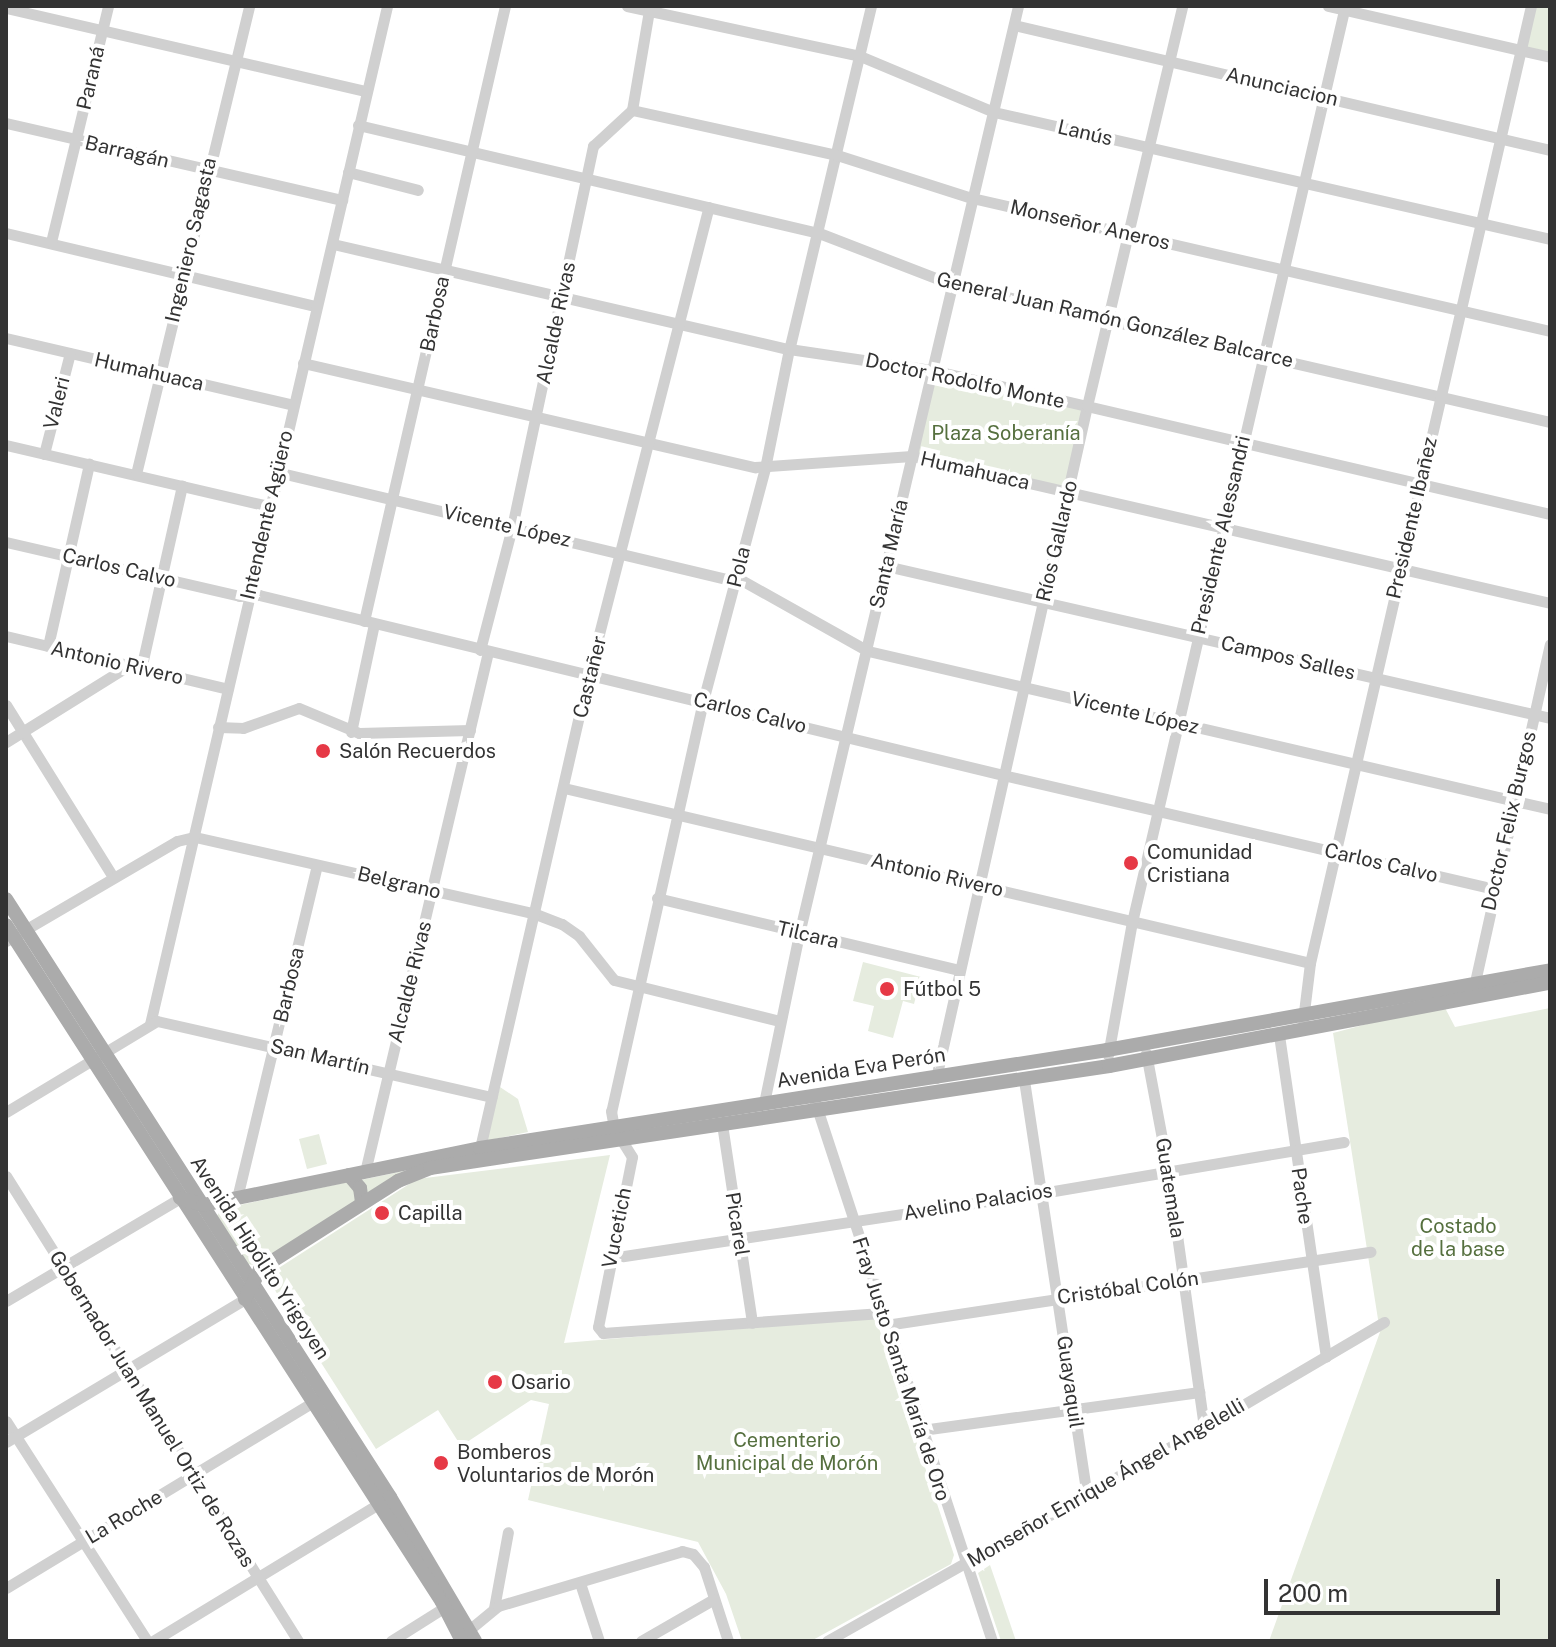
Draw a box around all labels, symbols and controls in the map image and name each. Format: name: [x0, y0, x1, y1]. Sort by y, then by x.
street label: Paraná: [72, 44, 110, 112]
street label: Anunciacion: [1224, 62, 1340, 112]
street label: Lanús: [1055, 115, 1115, 151]
street label: Barragán: [83, 131, 171, 173]
street label: Ingeniero Sagasta: [160, 155, 222, 325]
street label: Monseñor Aneros: [1008, 195, 1172, 255]
street label: Alcalde Rivas: [531, 260, 581, 386]
street label: General Juan Ramón González Balcarce: [934, 267, 1296, 373]
street label: Barbosa: [415, 274, 455, 354]
street label: Humahuaca: [92, 348, 206, 396]
street label: Doctor Rodolfo Monte: [863, 348, 1067, 414]
street label: Valeri: [39, 374, 75, 432]
park label: Plaza Soberanía: [931, 421, 1081, 445]
street label: Intendente Agüero: [236, 428, 298, 602]
street label: Presidente Alessandri: [1186, 433, 1256, 637]
street label: Presidente Ibañez: [1382, 435, 1442, 601]
street label: Humahuaca: [918, 447, 1032, 495]
street label: Ríos Gallardo: [1031, 478, 1083, 604]
street label: Santa María: [865, 497, 913, 611]
street label: Vicente López: [441, 500, 573, 552]
street label: Carlos Calvo: [60, 543, 178, 593]
street label: Pola: [722, 544, 756, 590]
street label: Campos Salles: [1218, 631, 1358, 685]
street label: Castañer: [568, 633, 612, 721]
street label: Antonio Rivero: [48, 636, 186, 690]
street label: Carlos Calvo: [691, 687, 809, 739]
street label: Vicente López: [1069, 687, 1201, 739]
street label: Doctor Felix Burgos: [1477, 729, 1541, 913]
place label: Salón Recuerdos: [339, 739, 496, 763]
marker: Salón Recuerdos: [314, 742, 332, 760]
street label: Carlos Calvo: [1322, 838, 1440, 888]
place label: Comunidad Cristiana: [1147, 840, 1252, 887]
street label: Antonio Rivero: [868, 848, 1006, 902]
marker: Comunidad Cristiana: [1122, 854, 1140, 872]
street label: Belgrano: [355, 862, 443, 904]
street label: Tilcara: [775, 916, 841, 954]
street label: Alcalde Rivas: [383, 919, 437, 1045]
street label: Barbosa: [269, 945, 309, 1025]
place label: Fútbol 5: [903, 977, 981, 1001]
marker: Fútbol 5: [878, 980, 896, 998]
street label: San Martín: [268, 1034, 372, 1080]
street label: Avenida Eva Perón: [775, 1043, 947, 1093]
street label: Guatemala: [1150, 1136, 1190, 1240]
street label: Avenida Hipólito Yrigoyen: [185, 1152, 335, 1364]
street label: Pache: [1286, 1166, 1318, 1226]
street label: Avelino Palacios: [902, 1178, 1054, 1226]
street label: Vucetich: [597, 1186, 637, 1270]
street label: Picarel: [720, 1190, 754, 1258]
place label: Capilla: [398, 1201, 462, 1225]
marker: Capilla: [373, 1204, 391, 1222]
park label: Costado de la base: [1411, 1214, 1505, 1261]
street label: Fray Justo Santa María de Oro: [847, 1234, 955, 1504]
street label: Gobernador Juan Manuel Ortiz de Rozas: [44, 1246, 260, 1572]
street label: Cristóbal Colón: [1056, 1266, 1200, 1310]
street label: Guayaquil: [1052, 1334, 1088, 1430]
place label: Osario: [511, 1370, 571, 1394]
marker: Osario: [486, 1373, 504, 1391]
street label: Monseñor Enrique Ángel Angelelli: [963, 1394, 1249, 1572]
park label: Cementerio Municipal de Morón: [695, 1429, 879, 1476]
place label: Bomberos Voluntarios de Morón: [457, 1440, 655, 1487]
marker: Bomberos Voluntarios de Morón: [432, 1454, 450, 1472]
street label: La Roche: [81, 1485, 167, 1549]
scale bar: [1268, 1563, 1504, 1613]
text: 200 m: [1278, 1579, 1348, 1607]

